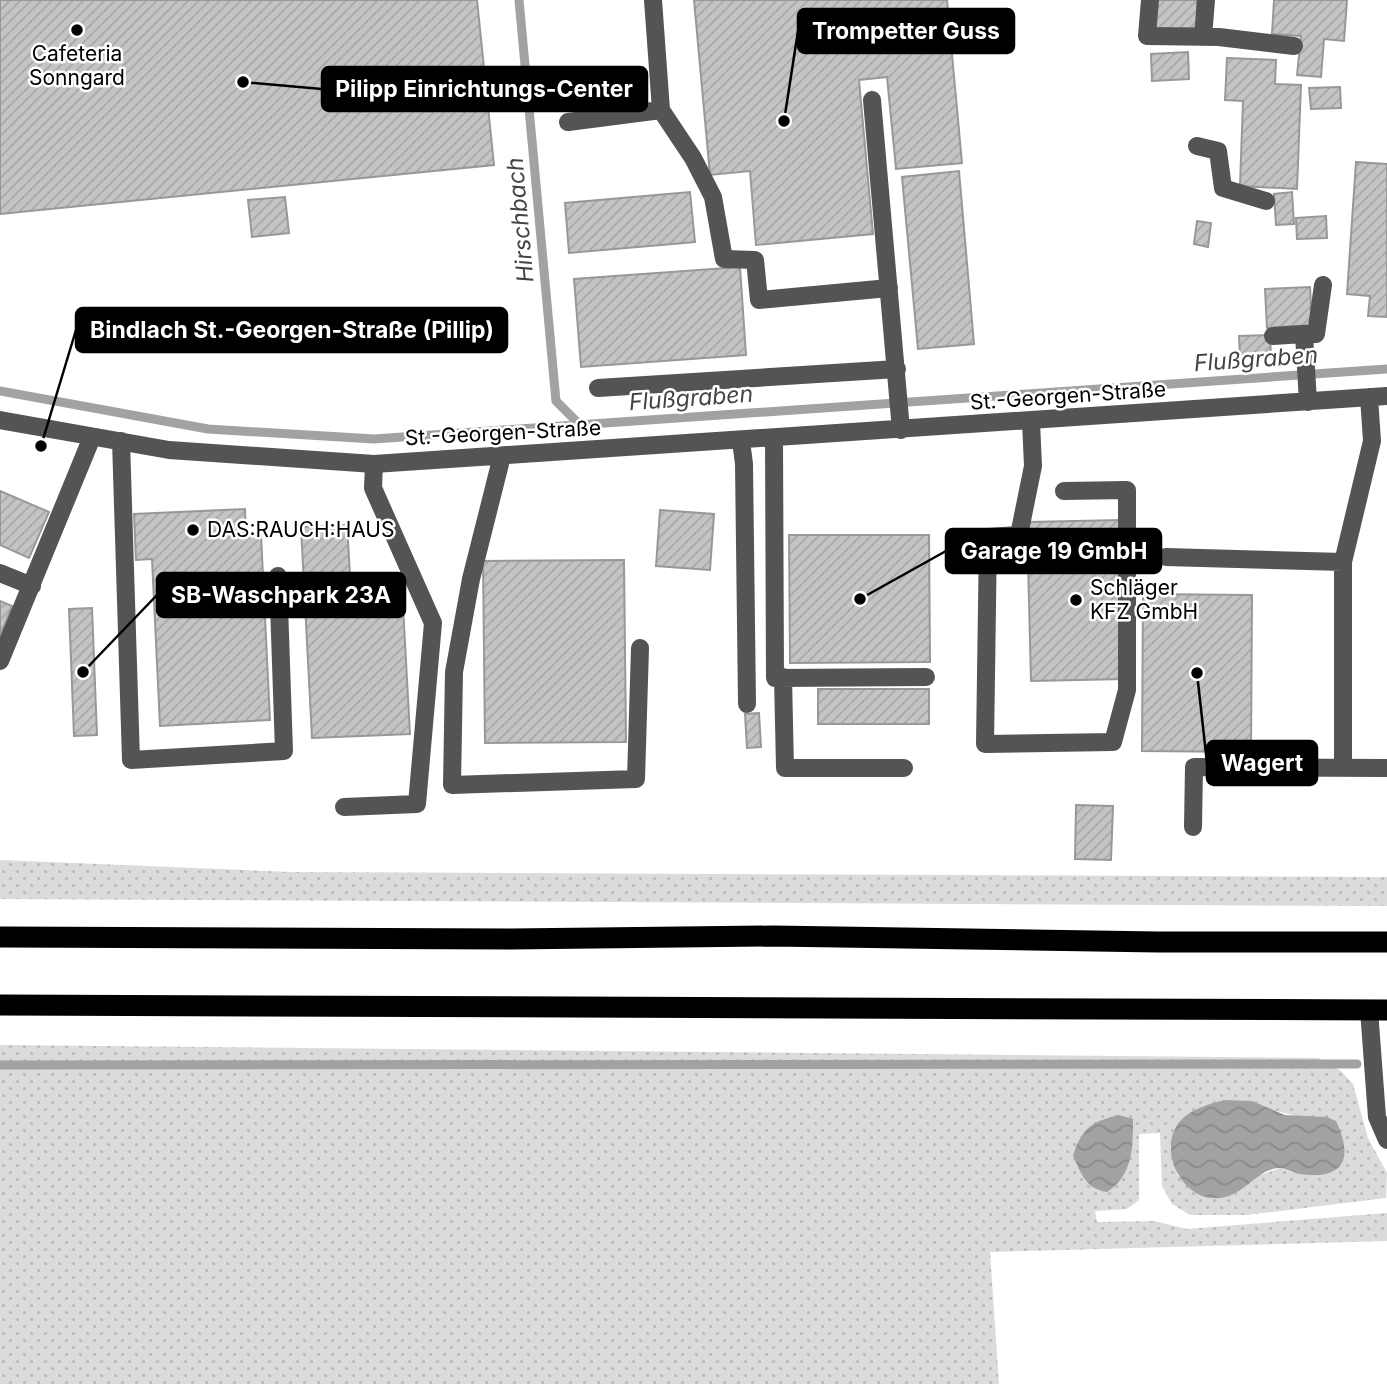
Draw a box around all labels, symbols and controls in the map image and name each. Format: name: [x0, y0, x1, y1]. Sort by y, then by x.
callout: Trompetter Guss: [798, 9, 1014, 53]
text: Trompetter Guss: [812, 17, 1000, 45]
marker: Cafeteria Sonngard: [69, 22, 85, 38]
place label: Cafeteria Sonngard: [29, 41, 125, 90]
callout: Pilipp Einrichtungs-Center: [322, 67, 647, 111]
text: Pilipp Einrichtungs-Center: [335, 75, 633, 103]
water label: Hirschbach: [501, 156, 539, 284]
callout: Bindlach St.-Georgen-Straße (Pillip): [76, 308, 507, 352]
text: Bindlach St.-Georgen-Straße (Pillip): [90, 316, 494, 344]
water label: Flußgraben: [1193, 341, 1319, 377]
street label: St.-Georgen-Straße: [969, 376, 1167, 415]
water label: Flußgraben: [628, 380, 754, 416]
street label: St.-Georgen-Straße: [404, 415, 602, 450]
place label: DAS:RAUCH:HAUS: [207, 517, 394, 542]
marker: DAS:RAUCH:HAUS: [185, 522, 201, 538]
callout: Garage 19 GmbH: [946, 529, 1161, 573]
text: Garage 19 GmbH: [961, 537, 1147, 565]
callout: SB-Waschpark 23A: [157, 573, 405, 617]
place label: Schläger KFZ GmbH: [1090, 575, 1198, 624]
text: SB-Waschpark 23A: [171, 581, 391, 609]
marker: Schläger KFZ GmbH: [1068, 592, 1084, 608]
callout: Wagert: [1207, 741, 1317, 785]
text: Wagert: [1221, 749, 1304, 777]

